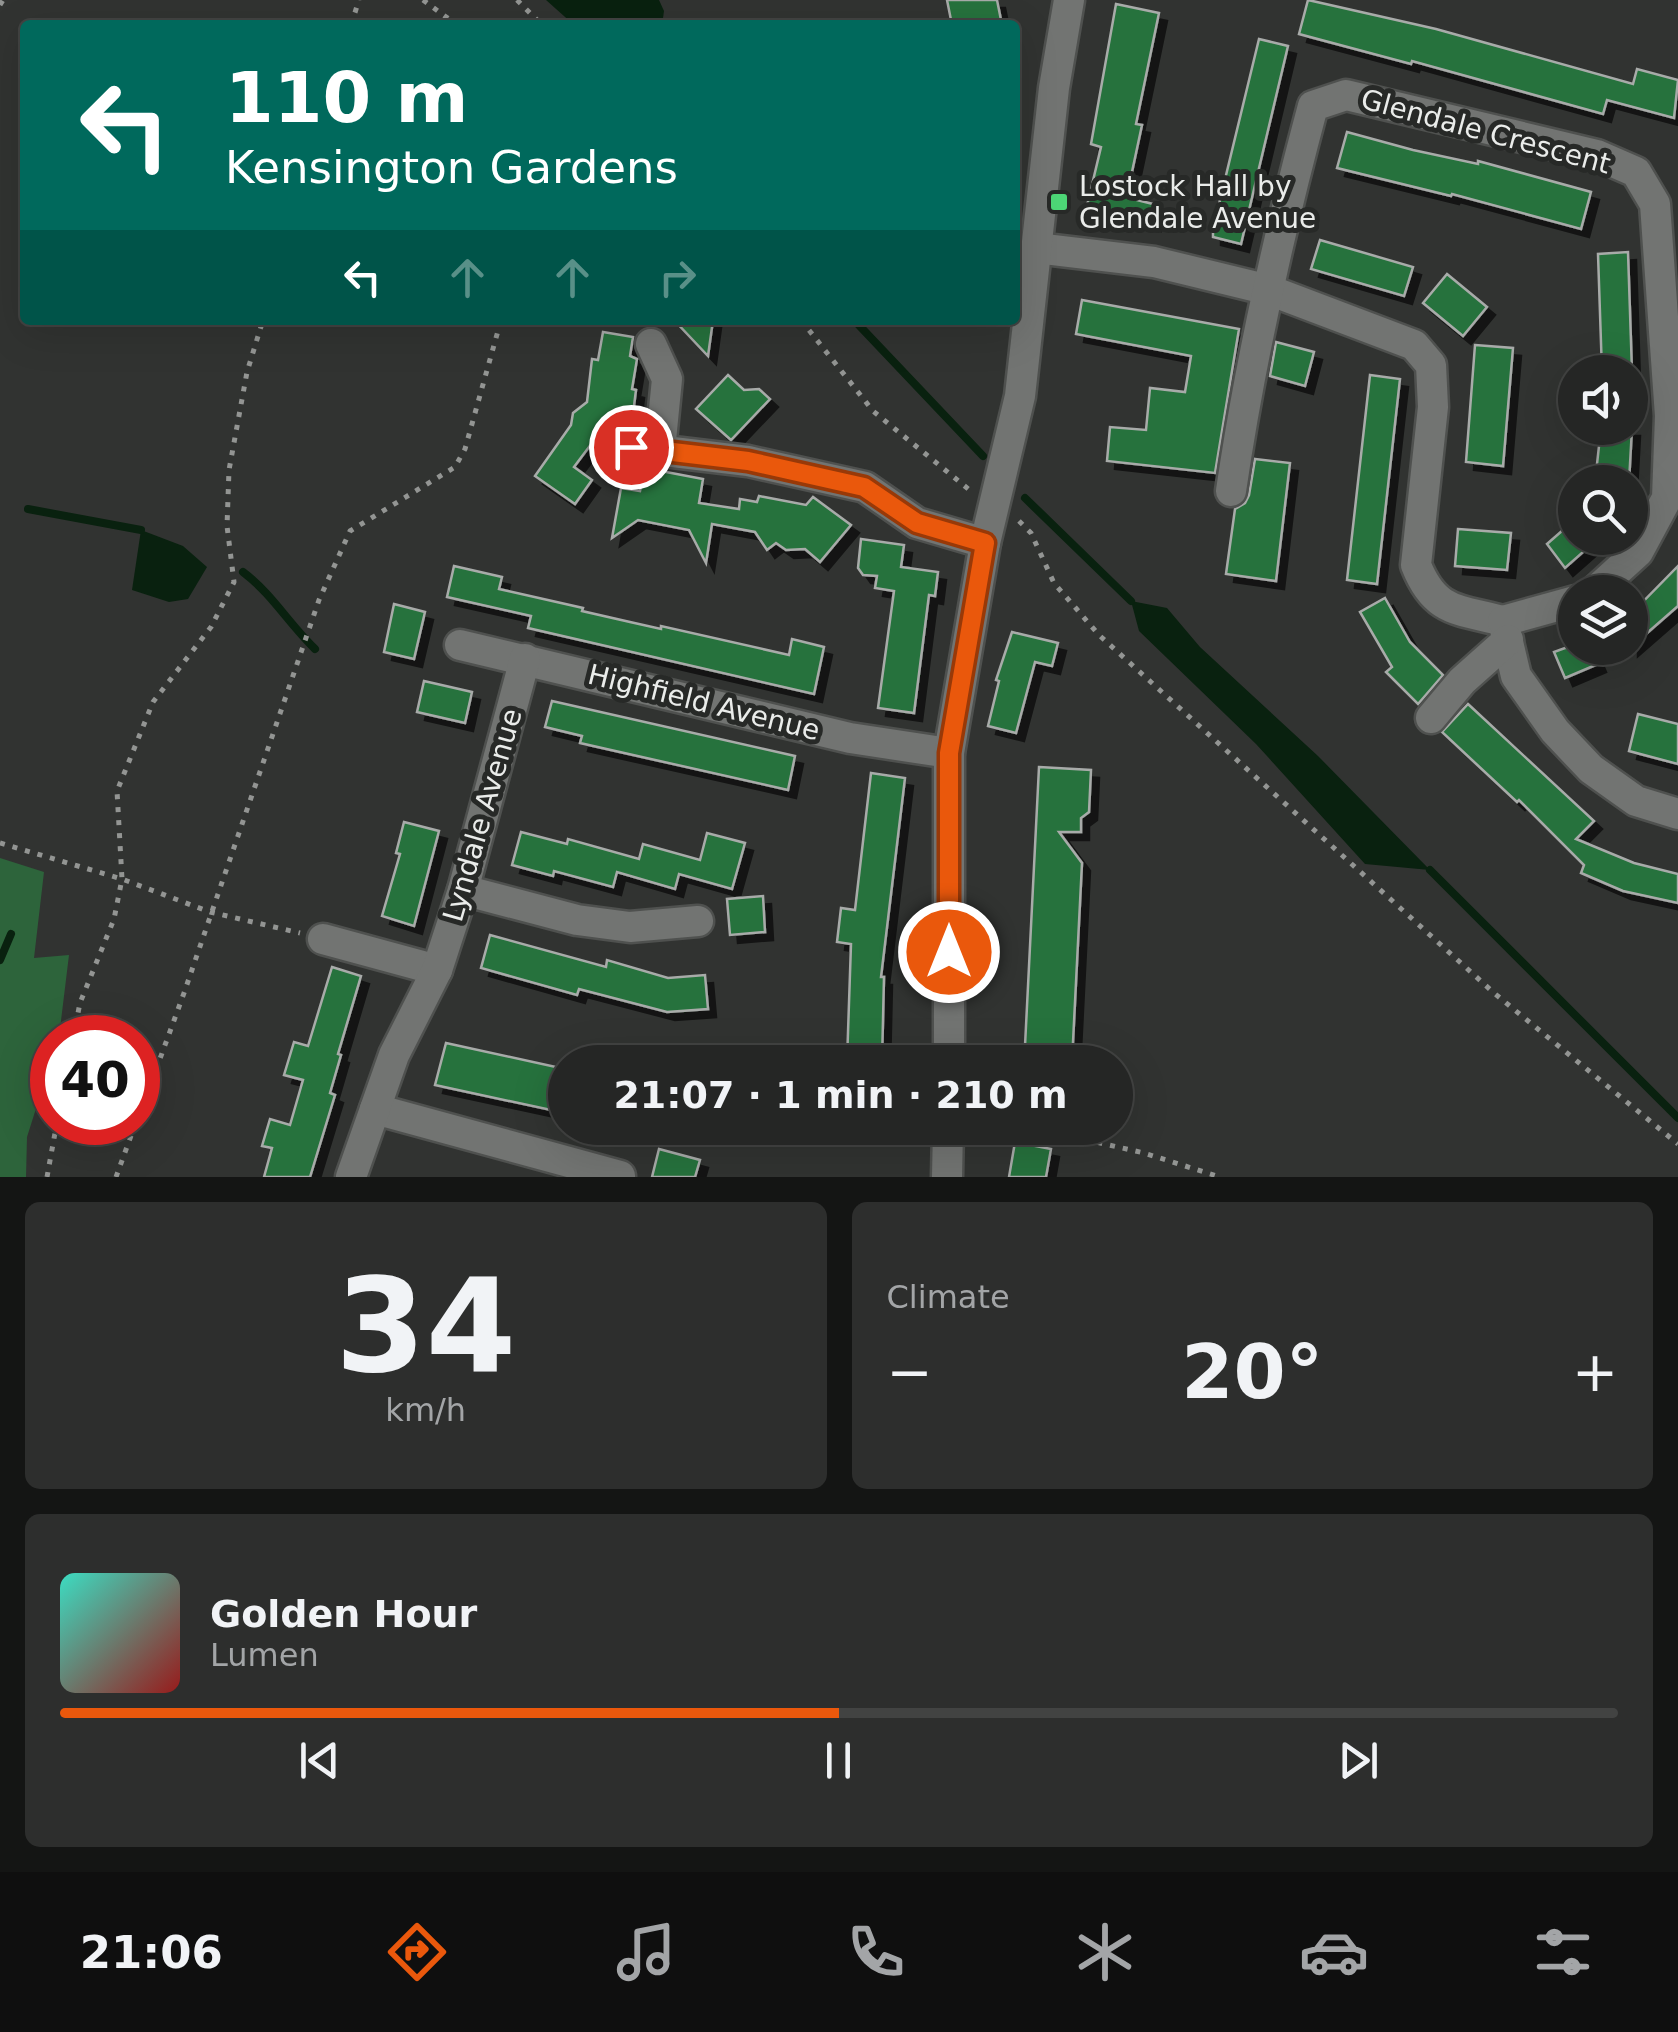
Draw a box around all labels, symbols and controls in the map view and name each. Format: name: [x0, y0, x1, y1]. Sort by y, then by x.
text: 110 m: [225, 57, 468, 139]
icon: left: [60, 60, 190, 190]
street label: Glendale Crescent: [1358, 82, 1614, 181]
text: Kensington Gardens: [225, 141, 678, 194]
place label: Lostock Hall by Glendale Avenue: [1079, 170, 1316, 235]
marker: Lostock Hall by Glendale Avenue: [1048, 191, 1070, 213]
icon: left: [335, 250, 390, 305]
icon: ahead: [440, 250, 495, 305]
icon: ahead: [545, 250, 600, 305]
icon: right: [650, 250, 705, 305]
map controls: [1558, 355, 1648, 665]
button: sound: [1558, 355, 1648, 445]
pin: [589, 405, 674, 490]
icon: arrive: [604, 420, 659, 475]
button: search: [1558, 465, 1648, 555]
button: layers: [1558, 575, 1648, 665]
street label: Highfield Avenue: [585, 658, 823, 747]
street label: Lyndale Avenue: [436, 705, 529, 926]
position arrow: [897, 900, 1001, 1004]
speed limit sign: 40: [30, 1015, 160, 1145]
text: 21:07 · 1 min · 210 m: [613, 1073, 1068, 1117]
text: 34: [335, 1250, 516, 1402]
text: Climate: [887, 1278, 1010, 1316]
text: 20°: [1181, 1328, 1323, 1416]
text: −: [887, 1340, 933, 1404]
text: +: [1572, 1340, 1618, 1404]
text: km/h: [385, 1391, 466, 1429]
text: Golden Hour: [210, 1592, 477, 1636]
text: Lumen: [210, 1636, 319, 1674]
icon: previous: [292, 1733, 347, 1788]
icon: pause: [811, 1733, 866, 1788]
icon: next: [1331, 1733, 1386, 1788]
icon: directions: [382, 1917, 452, 1987]
icon: music: [611, 1917, 681, 1987]
icon: phone: [841, 1917, 911, 1987]
icon: climate: [1070, 1917, 1140, 1987]
icon: car: [1299, 1917, 1369, 1987]
icon: filters: [1528, 1917, 1598, 1987]
text: 21:06: [80, 1926, 223, 1979]

